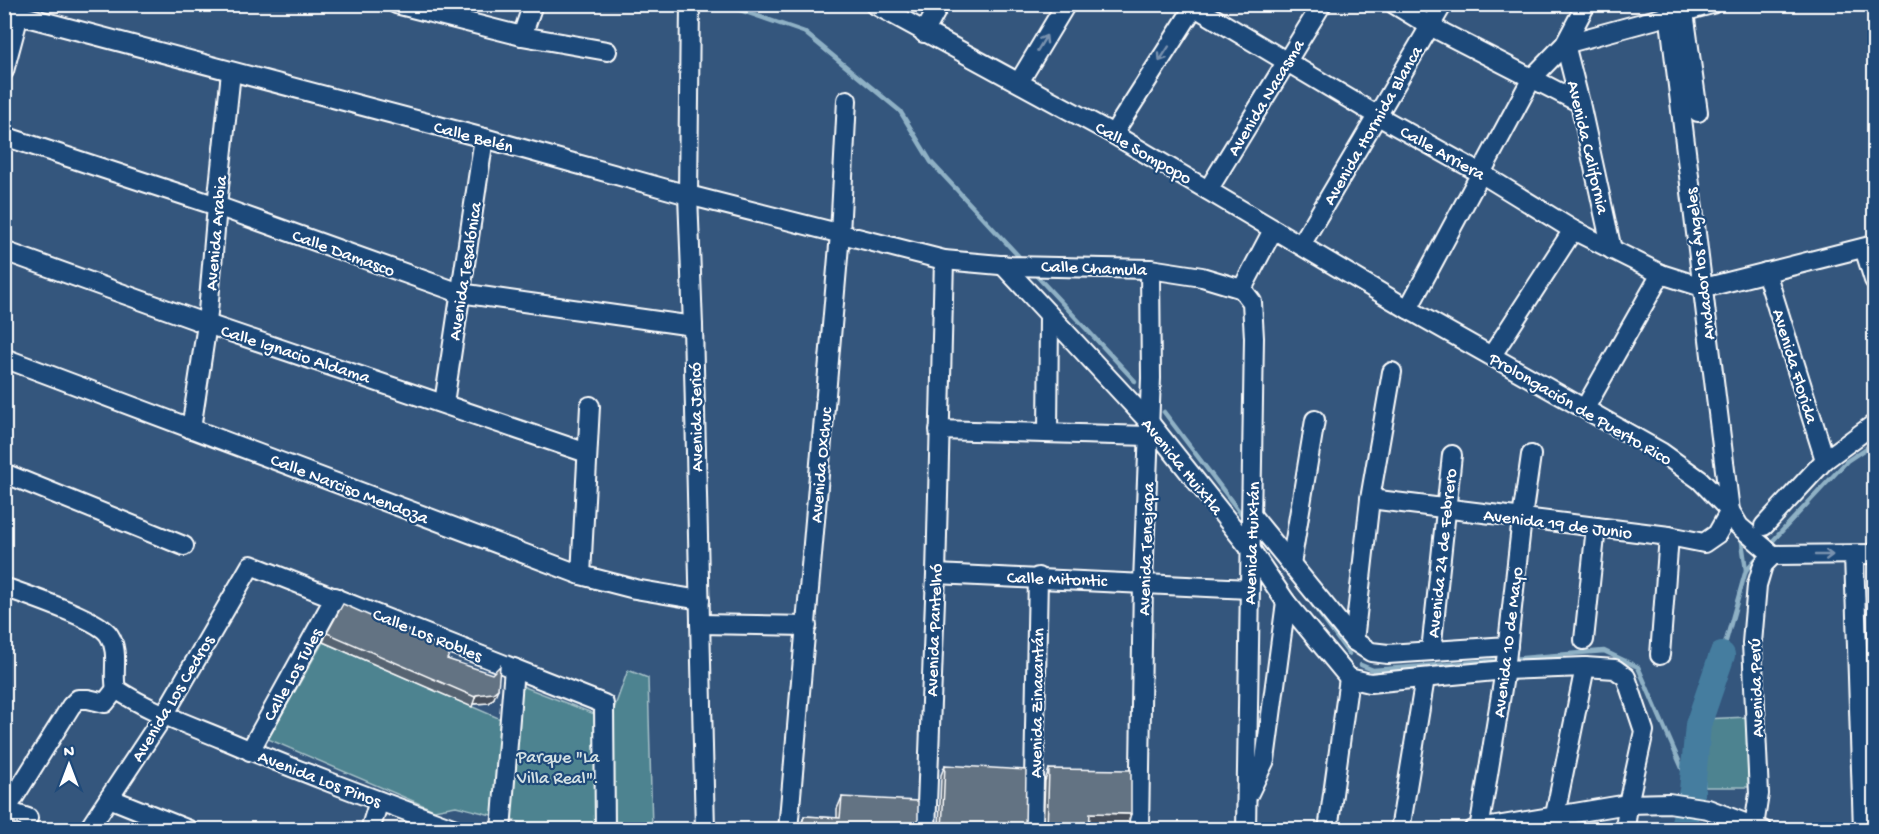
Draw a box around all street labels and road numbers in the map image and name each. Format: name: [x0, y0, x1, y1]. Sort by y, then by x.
street label: Avenida Nacasma: [1224, 35, 1311, 160]
street label: Avenida Hormida Blanca: [1320, 42, 1429, 210]
street label: Avenida California: [1561, 79, 1612, 217]
street label: Calle Belén: [431, 118, 516, 159]
street label: Calle Sompopo: [1091, 118, 1195, 190]
street label: Calle Arriera: [1396, 122, 1489, 187]
street label: Avenida Arabia: [202, 174, 233, 292]
street label: Andador los Ángeles: [1681, 185, 1721, 341]
street label: Avenida Tesalónica: [445, 200, 488, 342]
street label: Calle Damasco: [289, 226, 397, 283]
street label: Calle Chamula: [1041, 257, 1148, 282]
street label: Avenida Florida: [1766, 307, 1821, 427]
street label: Calle Ignacio Aldama: [218, 321, 374, 390]
street label: Prolongación de Puerto Rico: [1484, 349, 1675, 471]
street label: Avenida Jericó: [686, 362, 709, 472]
street label: Avenida Oxchuc: [807, 406, 838, 524]
street label: Avenida Huixtla: [1136, 415, 1227, 521]
street label: Calle Narciso Mendoza: [267, 450, 432, 531]
street label: Avenida 24 de Febrero: [1424, 468, 1463, 639]
street label: Avenida Tenejapa: [1135, 481, 1160, 616]
street label: Avenida Huixtán: [1241, 481, 1266, 605]
street label: Avenida 19 de Junio: [1482, 506, 1633, 545]
street label: Avenida Pantelhó: [923, 563, 948, 697]
street label: Avenida 10 de Mayo: [1490, 566, 1529, 719]
street label: Calle Mitontic: [1006, 568, 1108, 593]
street label: Calle Los Robles: [369, 605, 486, 668]
street label: Calle Los Tules: [260, 624, 329, 725]
street label: Avenida Zinacantán: [1027, 628, 1050, 778]
street label: Avenida Los Cedros: [128, 631, 221, 766]
street label: Avenida Perú: [1745, 637, 1770, 738]
street label: Avenida Los Pinos: [255, 747, 385, 814]

